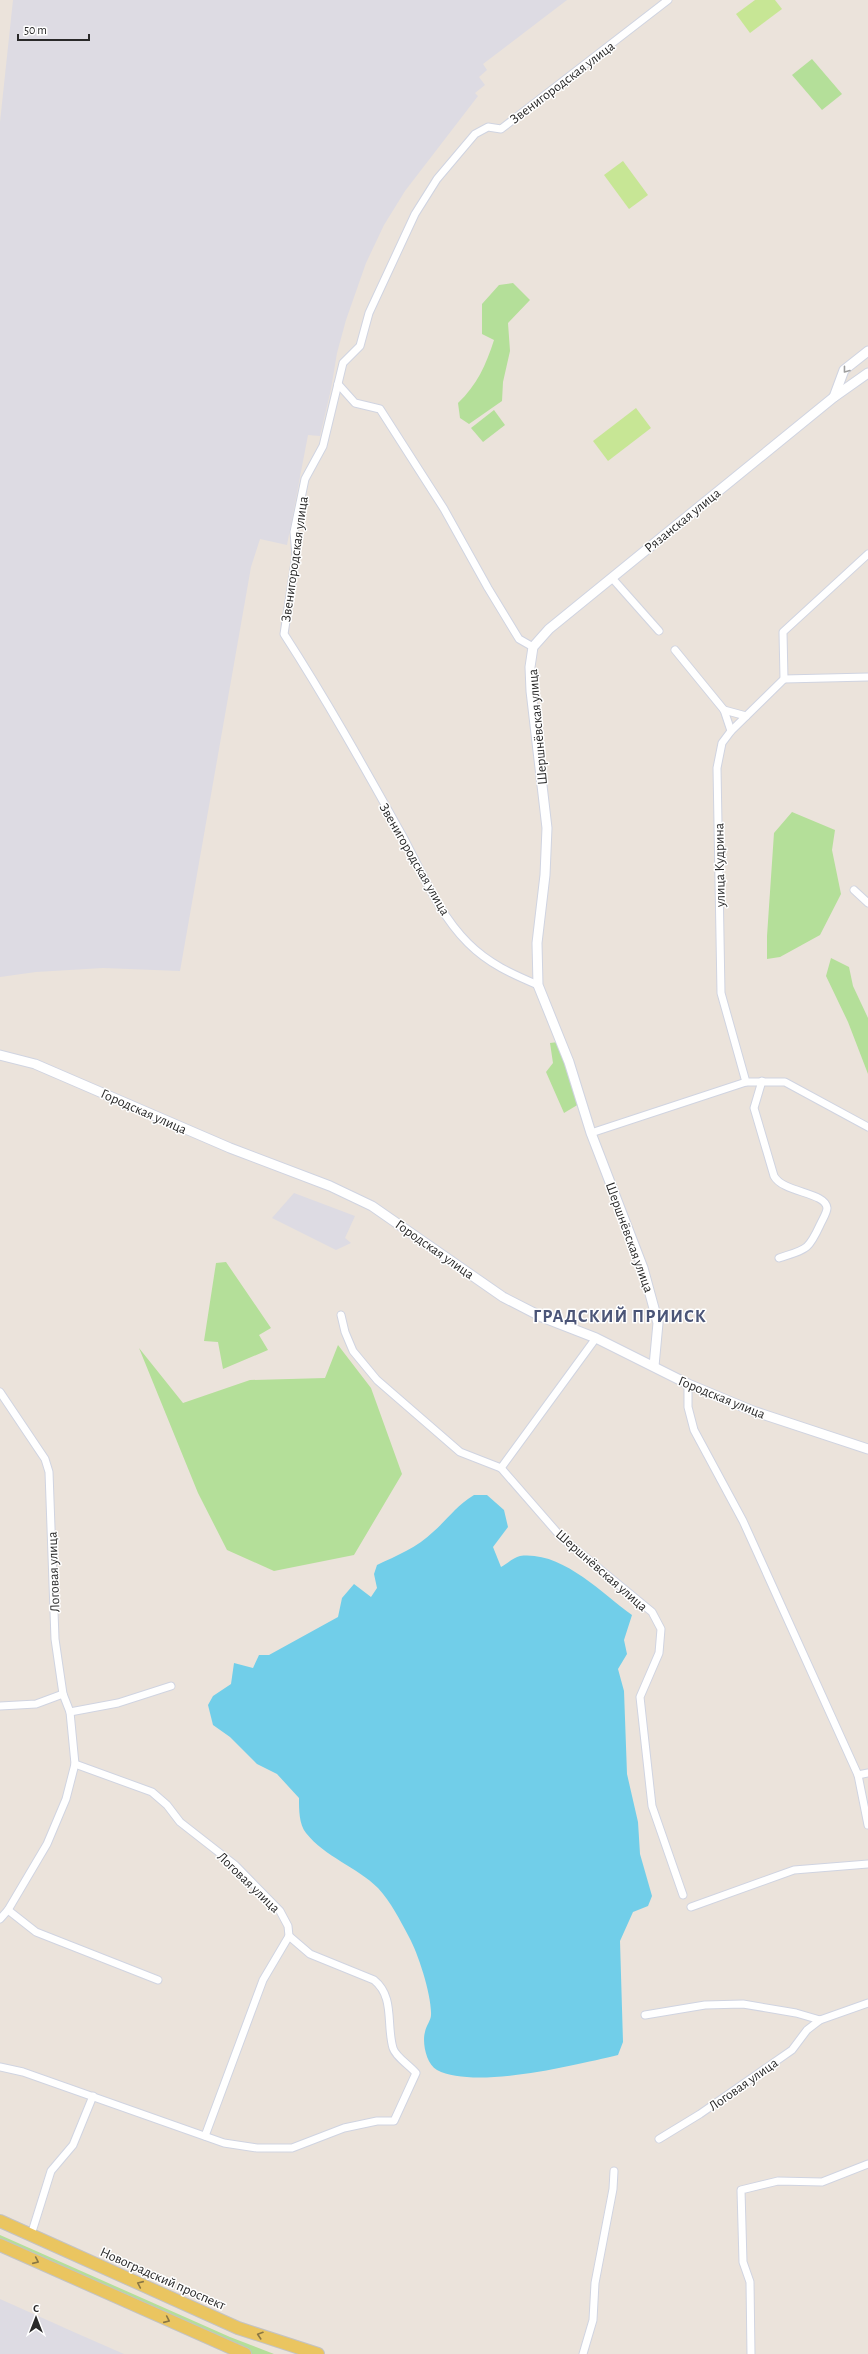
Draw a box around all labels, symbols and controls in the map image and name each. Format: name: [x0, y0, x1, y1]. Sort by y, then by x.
scale bar: [18, 16, 89, 42]
text: 50 m: [24, 24, 47, 36]
street label: Звенигородская улица: [508, 39, 618, 127]
one-way arrow: [844, 366, 851, 373]
street label: Рязанская улица: [642, 486, 724, 556]
street label: Звенигородская улица: [279, 495, 311, 623]
street label: Шершнёвская улица: [526, 668, 550, 786]
street label: Звенигородская улица: [376, 801, 452, 918]
street label: улица Кудрина: [712, 822, 728, 908]
street label: Городская улица: [99, 1087, 189, 1137]
street label: Шершнёвская улица: [603, 1180, 656, 1295]
street label: Городская улица: [393, 1218, 477, 1282]
district label: ГРАДСКИЙ ПРИИСК: [533, 1306, 707, 1326]
street label: Городская улица: [676, 1374, 768, 1422]
street label: Шершнёвская улица: [553, 1527, 650, 1615]
street label: Логовая улица: [46, 1531, 62, 1613]
street label: Логовая улица: [214, 1850, 283, 1916]
street label: Логовая улица: [706, 2056, 781, 2114]
street label: Новоградский проспект: [98, 2245, 228, 2313]
one-way arrow: [31, 2256, 39, 2264]
one-way arrow: [137, 2281, 145, 2289]
north arrow: [16, 2298, 56, 2338]
text: С: [33, 2303, 39, 2314]
one-way arrow: [163, 2315, 170, 2323]
one-way arrow: [257, 2331, 264, 2340]

